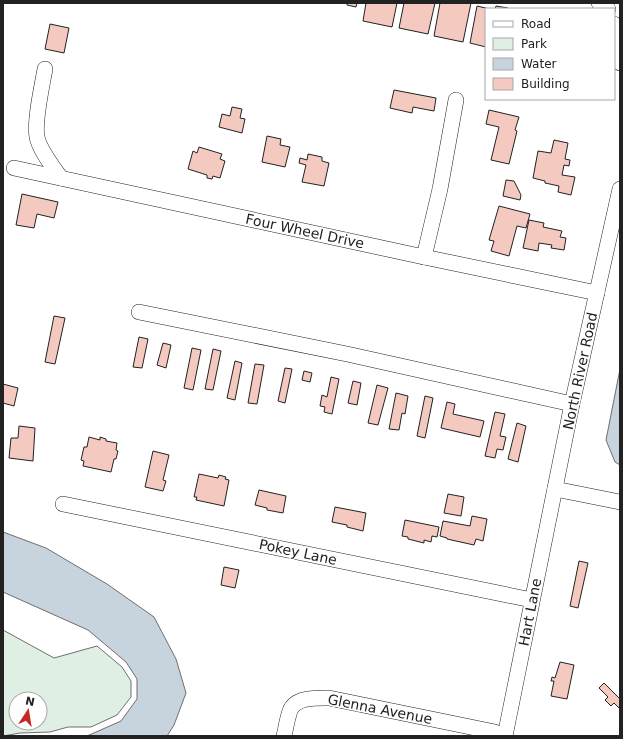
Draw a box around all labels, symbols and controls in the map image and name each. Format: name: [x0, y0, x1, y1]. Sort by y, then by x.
legend: [485, 8, 615, 100]
text: Road: [521, 17, 551, 31]
text: Park: [521, 37, 547, 51]
text: Water: [521, 57, 557, 71]
text: Building: [521, 77, 570, 91]
street label: Four Wheel Drive: [244, 211, 366, 251]
street label: North River Road: [560, 311, 600, 431]
street label: Pokey Lane: [258, 536, 338, 568]
street label: Hart Lane: [516, 577, 544, 647]
north arrow: [8, 691, 48, 731]
street label: Glenna Avenue: [326, 691, 434, 727]
text: N: [24, 694, 36, 709]

